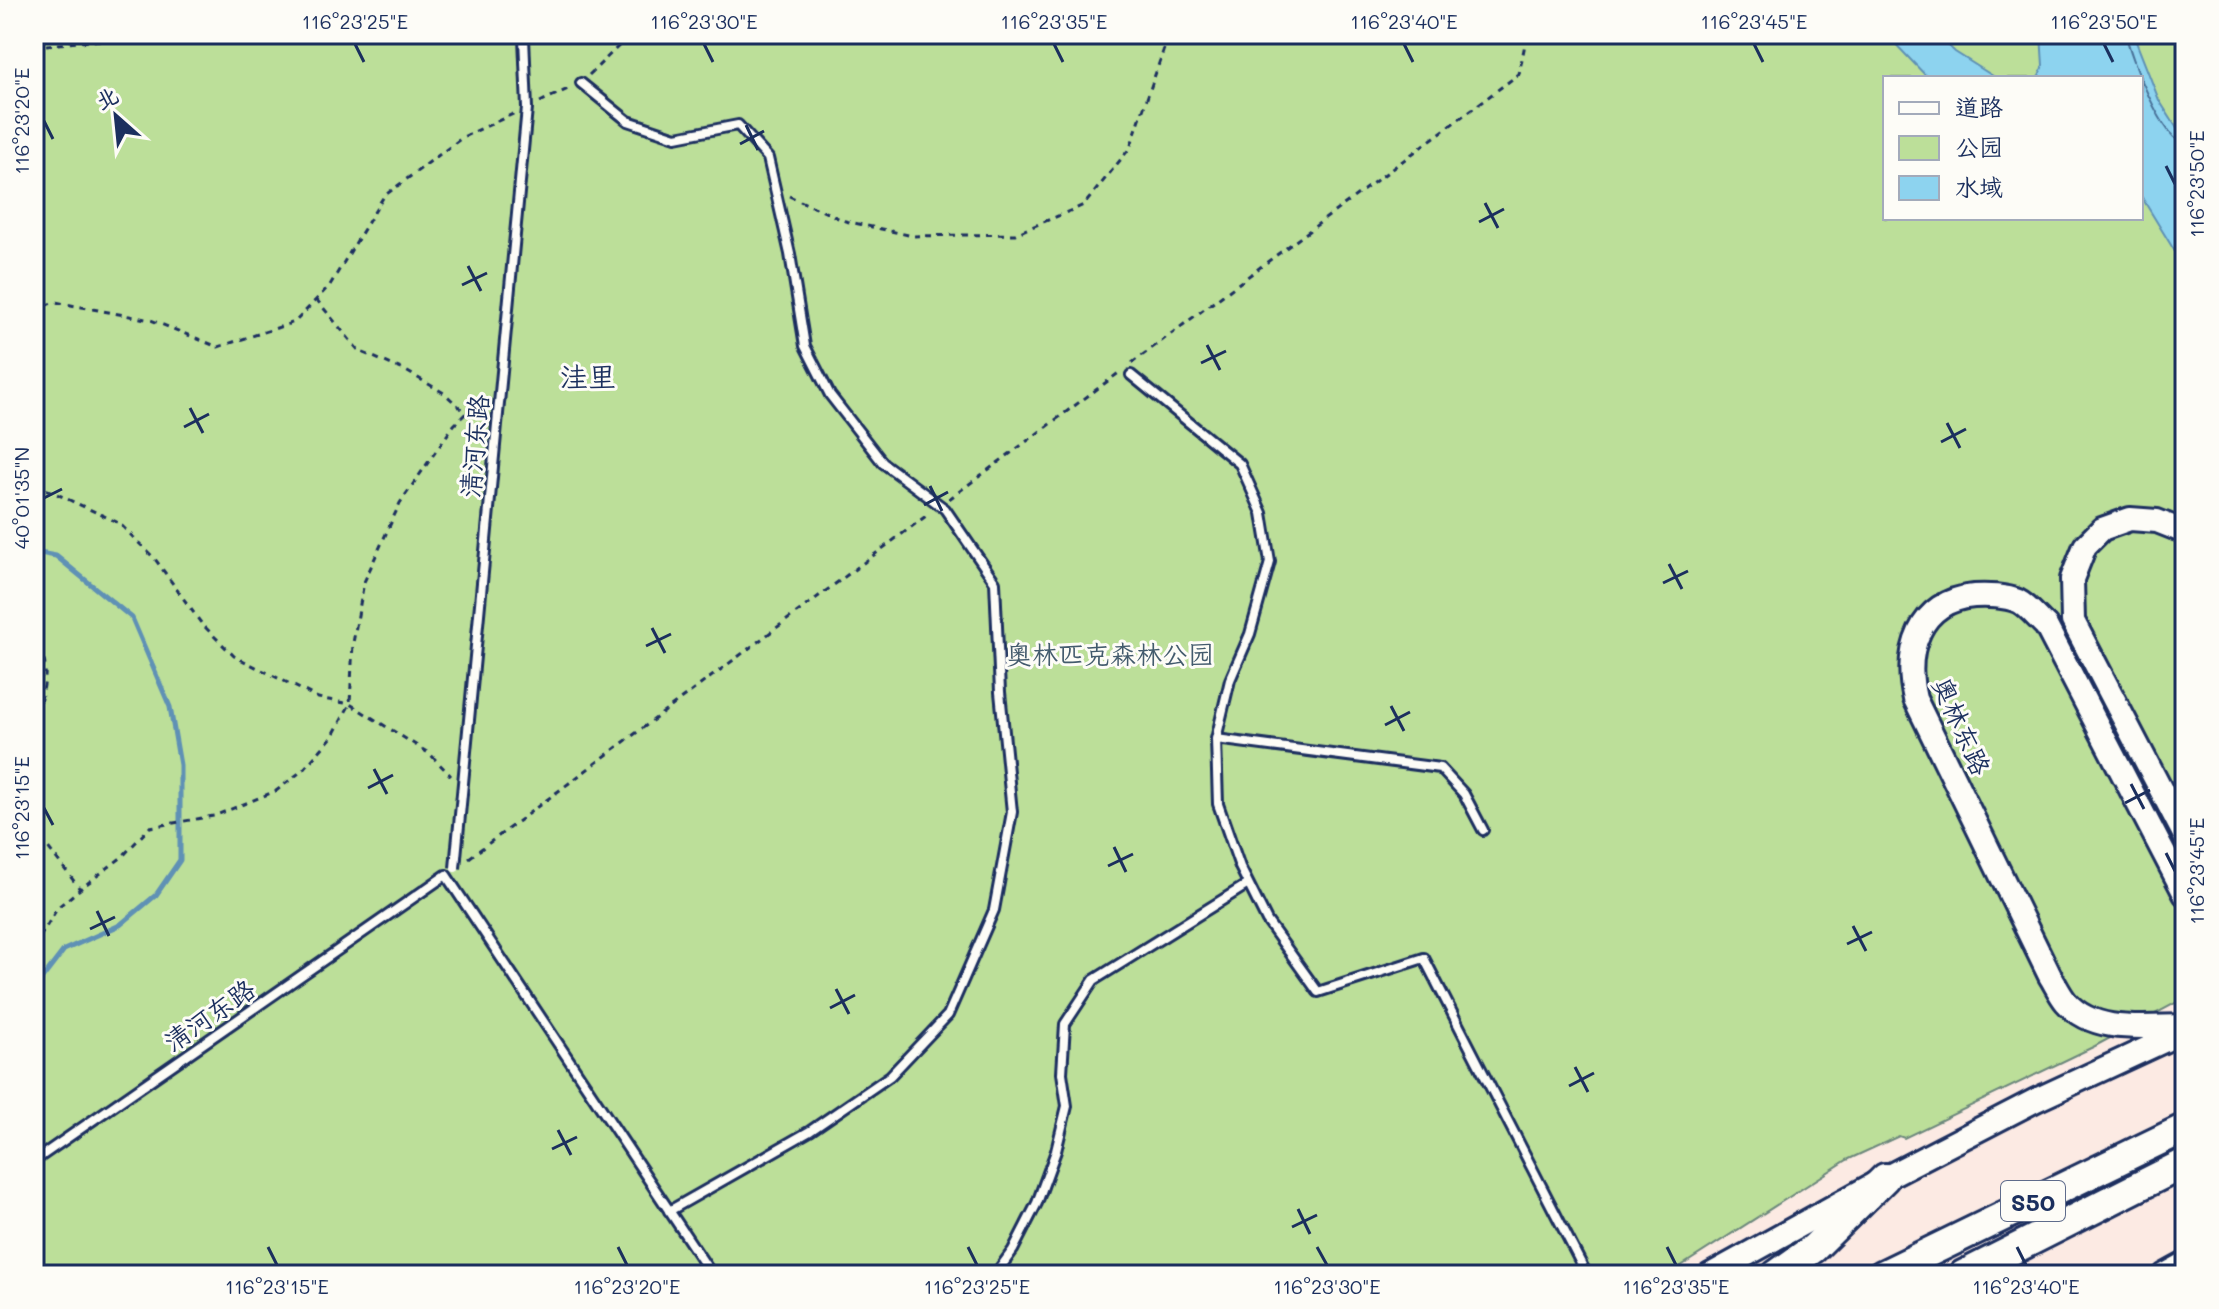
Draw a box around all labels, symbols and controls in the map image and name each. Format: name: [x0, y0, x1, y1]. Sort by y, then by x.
text: 116°23'25"E: [302, 8, 408, 34]
text: 116°23'30"E: [650, 8, 758, 34]
text: 116°23'35"E: [1001, 8, 1107, 34]
text: 116°23'40"E: [1350, 8, 1458, 34]
text: 116°23'45"E: [1701, 8, 1807, 34]
text: 116°23'50"E: [2050, 8, 2158, 34]
text: 116°23'20"E: [8, 68, 34, 174]
north arrow: [76, 76, 156, 156]
legend: [1883, 76, 2143, 220]
text: 北: [90, 80, 123, 116]
text: 道路: [1955, 91, 2003, 122]
text: 116°23'50"E: [2183, 130, 2209, 238]
text: 公园: [1955, 131, 2003, 162]
text: 水域: [1955, 171, 2003, 202]
district label: 洼里: [560, 358, 616, 394]
street label: 清河东路: [453, 393, 495, 499]
text: 40°01'35"N: [8, 447, 34, 549]
park label: 奥林匹克森林公园: [1006, 637, 1214, 671]
street label: 奥林东路: [1925, 672, 1999, 780]
text: 116°23'15"E: [8, 756, 34, 860]
text: 116°23'45"E: [2183, 818, 2209, 924]
street label: 清河东路: [157, 971, 261, 1059]
road number: S50: [2001, 1181, 2065, 1221]
text: 116°23'15"E: [225, 1273, 329, 1299]
text: 116°23'20"E: [574, 1273, 680, 1299]
text: 116°23'25"E: [924, 1273, 1030, 1299]
text: 116°23'30"E: [1273, 1273, 1381, 1299]
text: 116°23'35"E: [1623, 1273, 1729, 1299]
text: 116°23'40"E: [1972, 1273, 2080, 1299]

